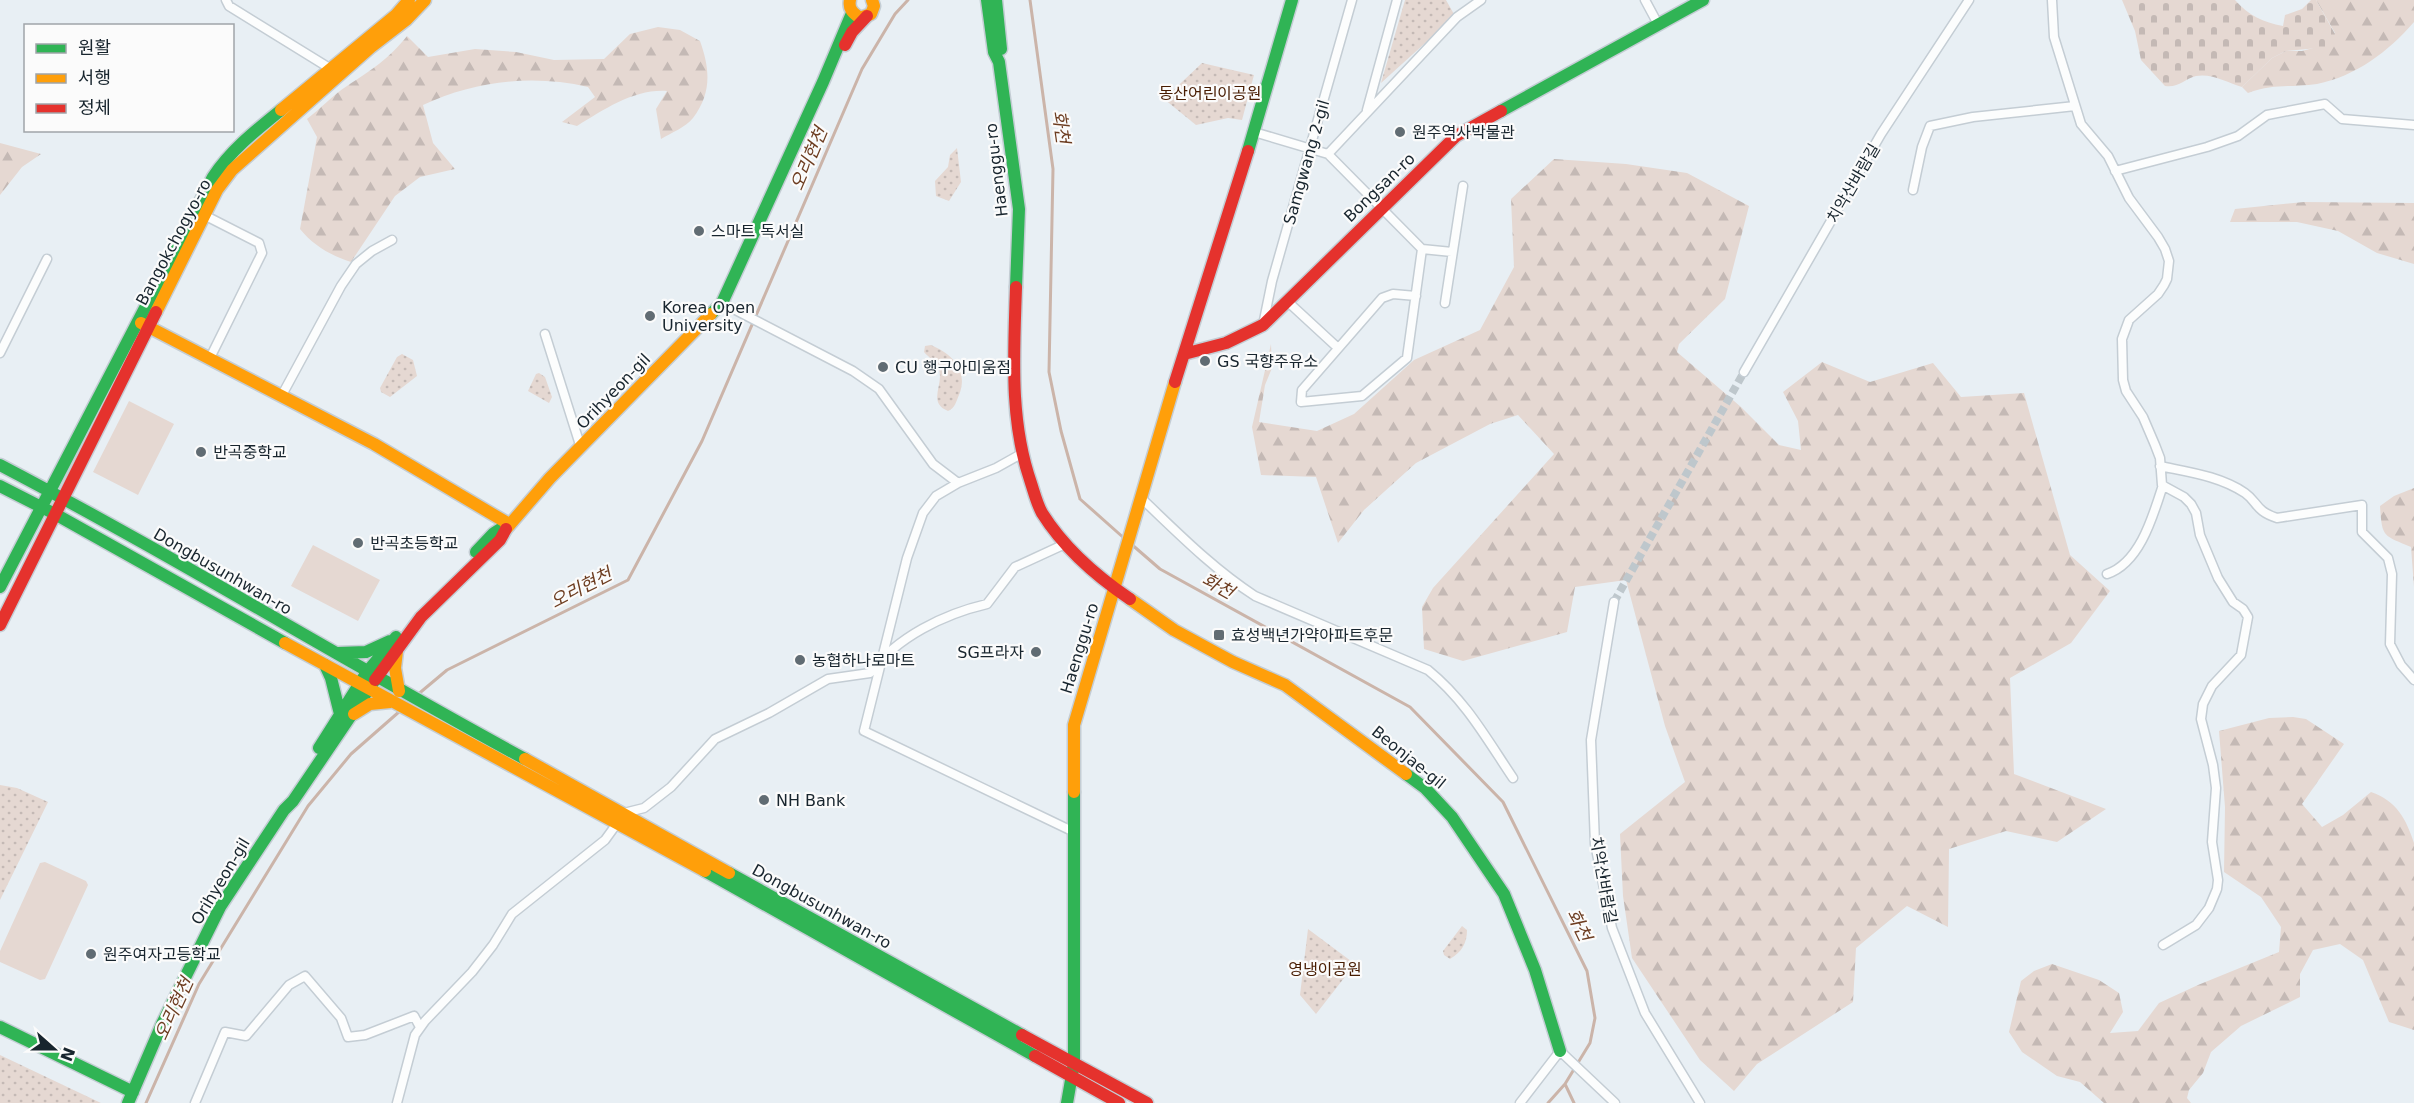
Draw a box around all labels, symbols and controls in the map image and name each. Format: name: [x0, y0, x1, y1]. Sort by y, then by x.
legend: [24, 24, 234, 132]
text: 원활: [78, 37, 111, 58]
text: 서행: [78, 67, 111, 88]
park label: 동산어린이공원: [1158, 84, 1262, 103]
text: 정체: [78, 97, 111, 118]
street label: Samgwang 2-gil: [1280, 98, 1333, 227]
water label: 화천: [1049, 109, 1075, 147]
water label: 오리현천: [786, 122, 832, 193]
street label: Haenggu-ro: [981, 122, 1012, 218]
place label: 원주역사박물관: [1412, 123, 1515, 142]
marker: 원주역사박물관: [1393, 125, 1407, 139]
street label: 치악산바람길: [1823, 140, 1884, 226]
street label: Bongsan-ro: [1340, 149, 1419, 226]
street label: Bangokchogyo-ro: [132, 176, 215, 309]
place label: 스마트 독서실: [711, 222, 804, 241]
marker: 스마트 독서실: [692, 224, 706, 238]
place label: Korea Open University: [662, 298, 755, 335]
marker: Korea Open University: [643, 309, 657, 323]
street label: Orihyeon-gil: [573, 350, 654, 433]
place label: GS 국향주유소: [1217, 352, 1318, 371]
marker: GS 국향주유소: [1198, 354, 1212, 368]
place label: CU 행구아미움점: [895, 358, 1011, 377]
marker: CU 행구아미움점: [876, 360, 890, 374]
place label: 반곡중학교: [213, 443, 287, 462]
marker: 반곡중학교: [194, 445, 208, 459]
street label: Dongbusunhwan-ro: [150, 524, 295, 619]
place label: 반곡초등학교: [370, 534, 458, 553]
marker: 반곡초등학교: [351, 536, 365, 550]
water label: 오리현천: [546, 562, 617, 612]
water label: 화천: [1199, 568, 1240, 604]
street label: Haenggu-ro: [1057, 600, 1102, 696]
place label: 효성백년가약아파트후문: [1231, 626, 1393, 645]
marker: 효성백년가약아파트후문: [1212, 628, 1226, 642]
place label: SG프라자: [957, 643, 1024, 662]
marker: SG프라자: [1029, 645, 1043, 659]
place label: 농협하나로마트: [812, 651, 915, 670]
marker: 농협하나로마트: [793, 653, 807, 667]
street label: Beonjae-gil: [1368, 722, 1450, 793]
place label: NH Bank: [776, 791, 846, 810]
marker: NH Bank: [757, 793, 771, 807]
street label: Orihyeon-gil: [187, 834, 254, 928]
street label: 치악산바람길: [1586, 835, 1621, 925]
street label: Dongbusunhwan-ro: [749, 860, 895, 953]
water label: 화천: [1563, 905, 1597, 946]
place label: 원주여자고등학교: [103, 945, 221, 964]
marker: 원주여자고등학교: [84, 947, 98, 961]
park label: 영냉이공원: [1288, 960, 1362, 979]
water label: 오리현천: [150, 972, 198, 1043]
north arrow: [24, 1019, 84, 1079]
text: N: [56, 1045, 79, 1064]

